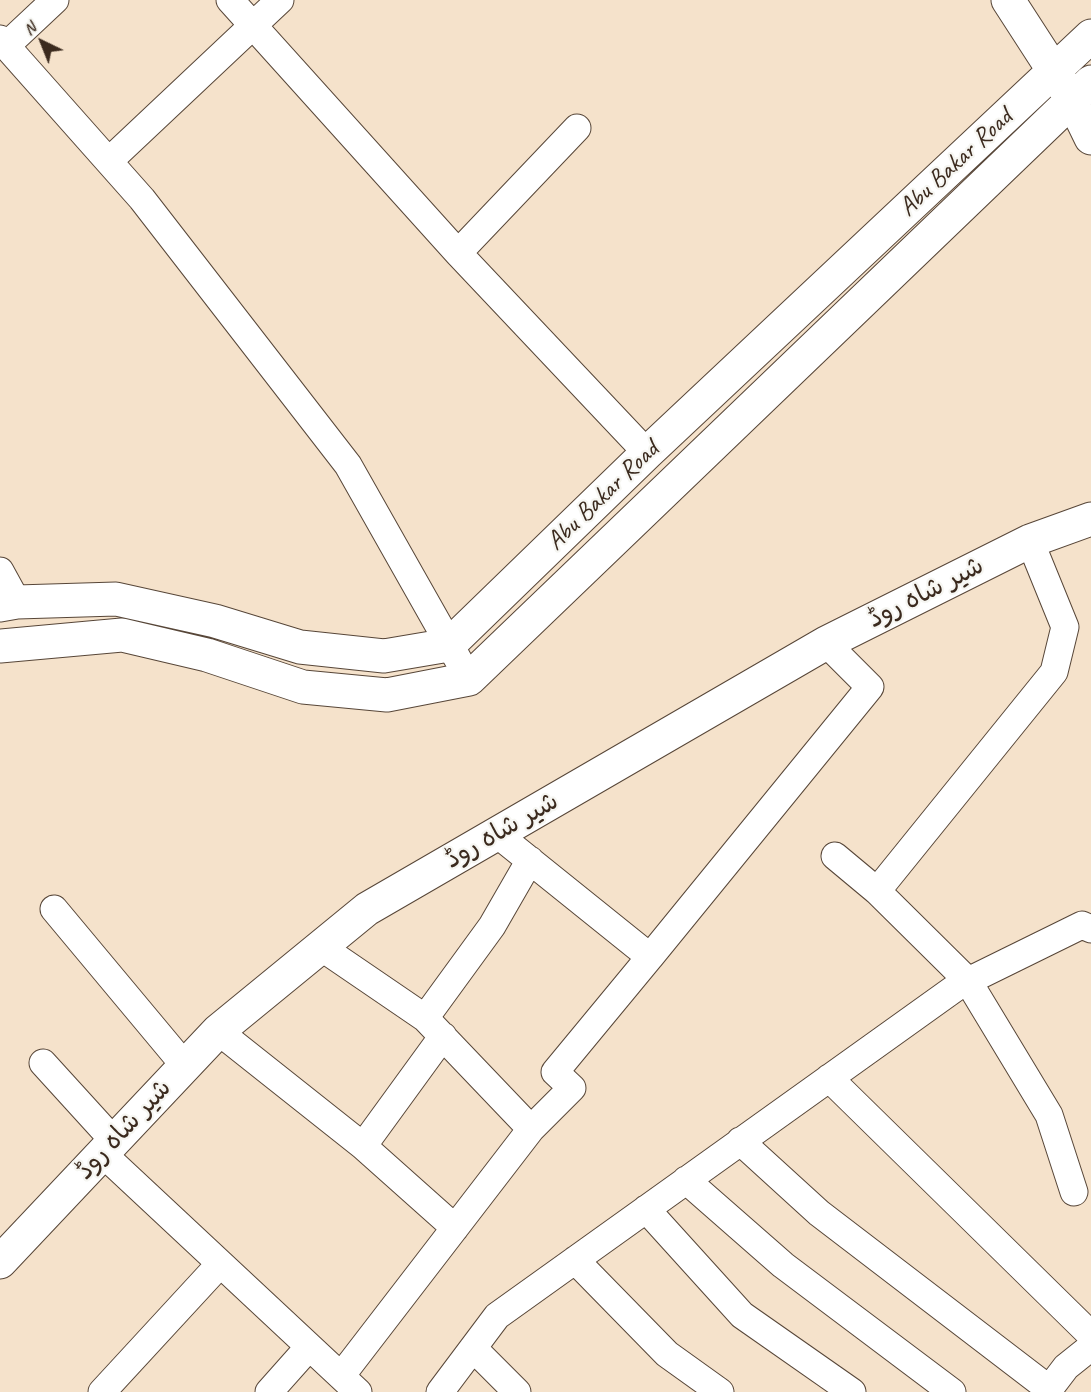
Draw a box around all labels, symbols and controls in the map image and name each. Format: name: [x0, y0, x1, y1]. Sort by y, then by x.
north arrow: [12, 12, 72, 72]
text: N: [19, 18, 40, 40]
street label: Abu Bakar Road: [893, 102, 1019, 224]
street label: Abu Bakar Road: [540, 435, 666, 557]
street label: شیر شاہ روڈ: [863, 550, 989, 636]
street label: شیر شاہ روڈ: [440, 786, 564, 876]
street label: شیر شاہ روڈ: [70, 1073, 178, 1187]

